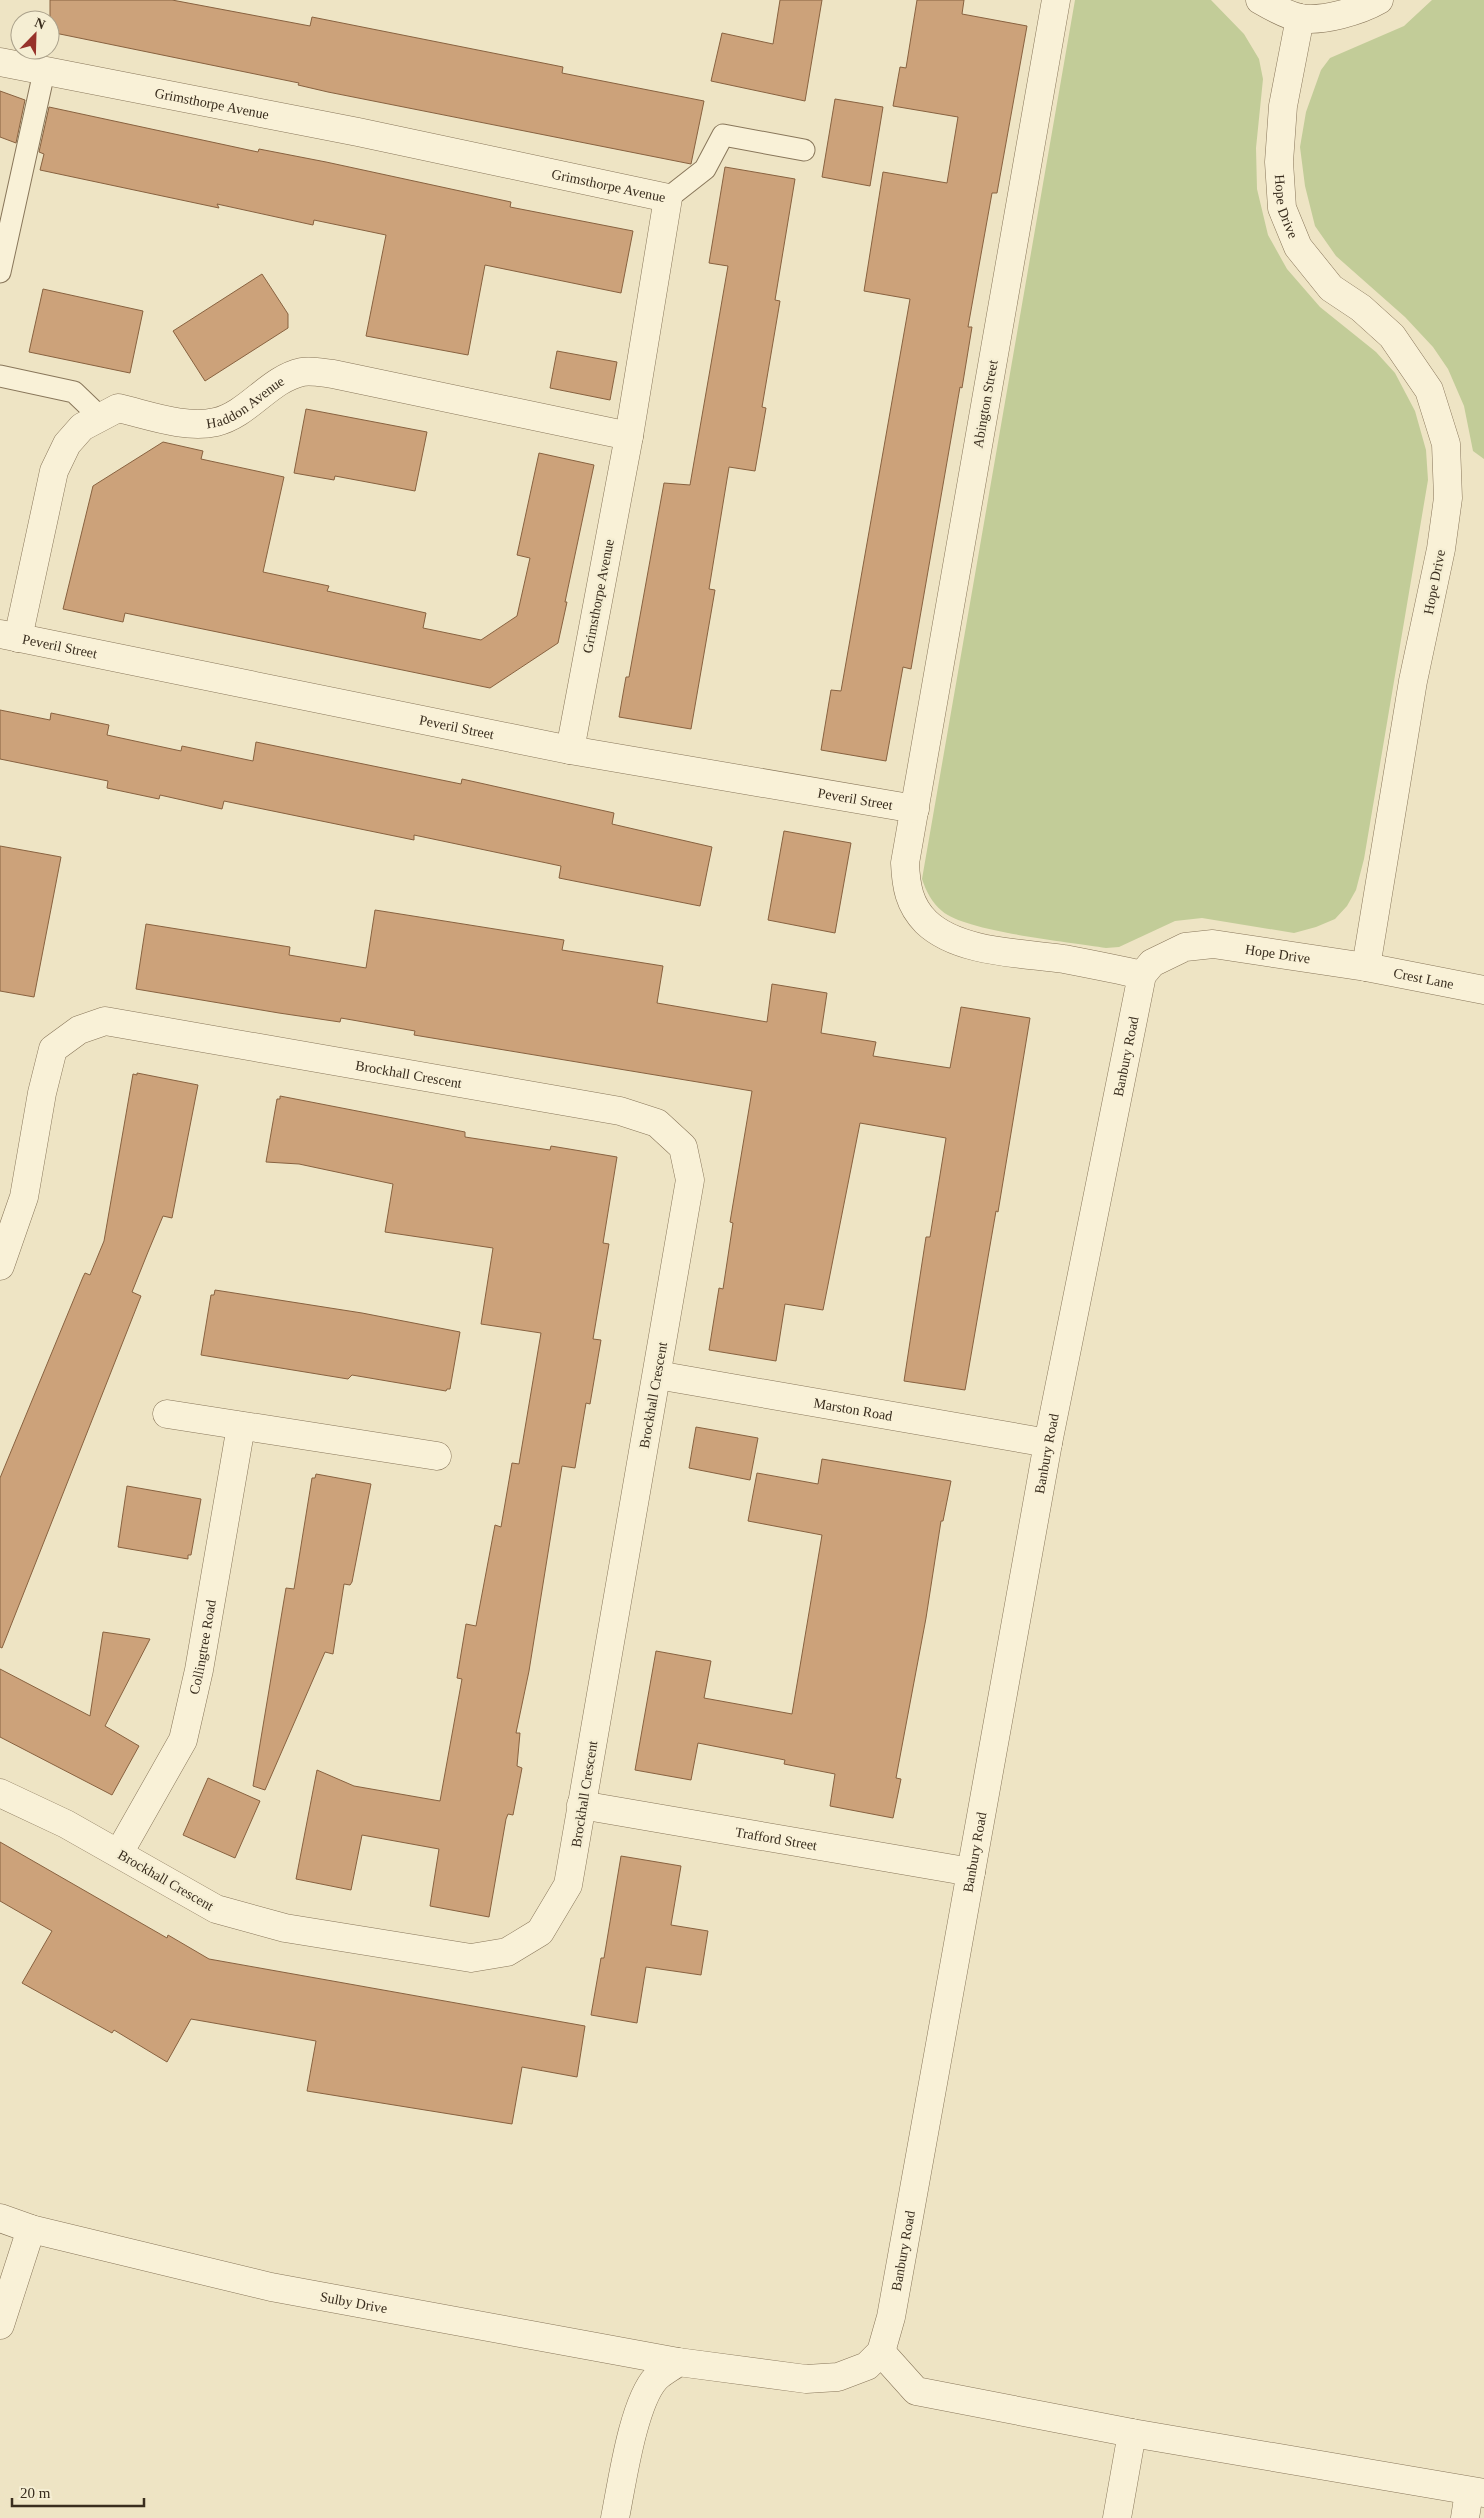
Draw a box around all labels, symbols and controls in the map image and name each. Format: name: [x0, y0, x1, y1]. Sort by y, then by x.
north arrow: [10, 10, 60, 60]
text: N: [32, 15, 47, 32]
street label: Grimsthorpe Avenue: [153, 85, 270, 122]
street label: Grimsthorpe Avenue: [550, 166, 667, 205]
street label: Hope Drive: [1272, 174, 1301, 241]
street label: Abington Street: [970, 359, 1001, 449]
street label: Haddon Avenue: [205, 373, 287, 432]
street label: Grimsthorpe Avenue: [580, 538, 617, 654]
street label: Hope Drive: [1421, 548, 1448, 616]
street label: Peveril Street: [21, 632, 98, 662]
street label: Peveril Street: [418, 713, 495, 742]
street label: Peveril Street: [816, 785, 894, 813]
street label: Hope Drive: [1244, 942, 1311, 967]
street label: Crest Lane: [1392, 966, 1455, 992]
street label: Banbury Road: [1111, 1015, 1141, 1098]
street label: Brockhall Crescent: [354, 1058, 463, 1091]
street label: Brockhall Crescent: [637, 1341, 670, 1449]
street label: Marston Road: [812, 1395, 894, 1424]
street label: Banbury Road: [1032, 1412, 1062, 1495]
street label: Collingtree Road: [187, 1598, 219, 1696]
street label: Brockhall Crescent: [569, 1740, 600, 1848]
street label: Banbury Road: [960, 1811, 990, 1894]
street label: Trafford Street: [734, 1825, 818, 1853]
street label: Brockhall Crescent: [115, 1847, 216, 1914]
street label: Banbury Road: [889, 2210, 918, 2292]
street label: Sulby Drive: [319, 2289, 389, 2316]
scale bar: [12, 2476, 145, 2508]
text: 20 m: [20, 2485, 51, 2501]

